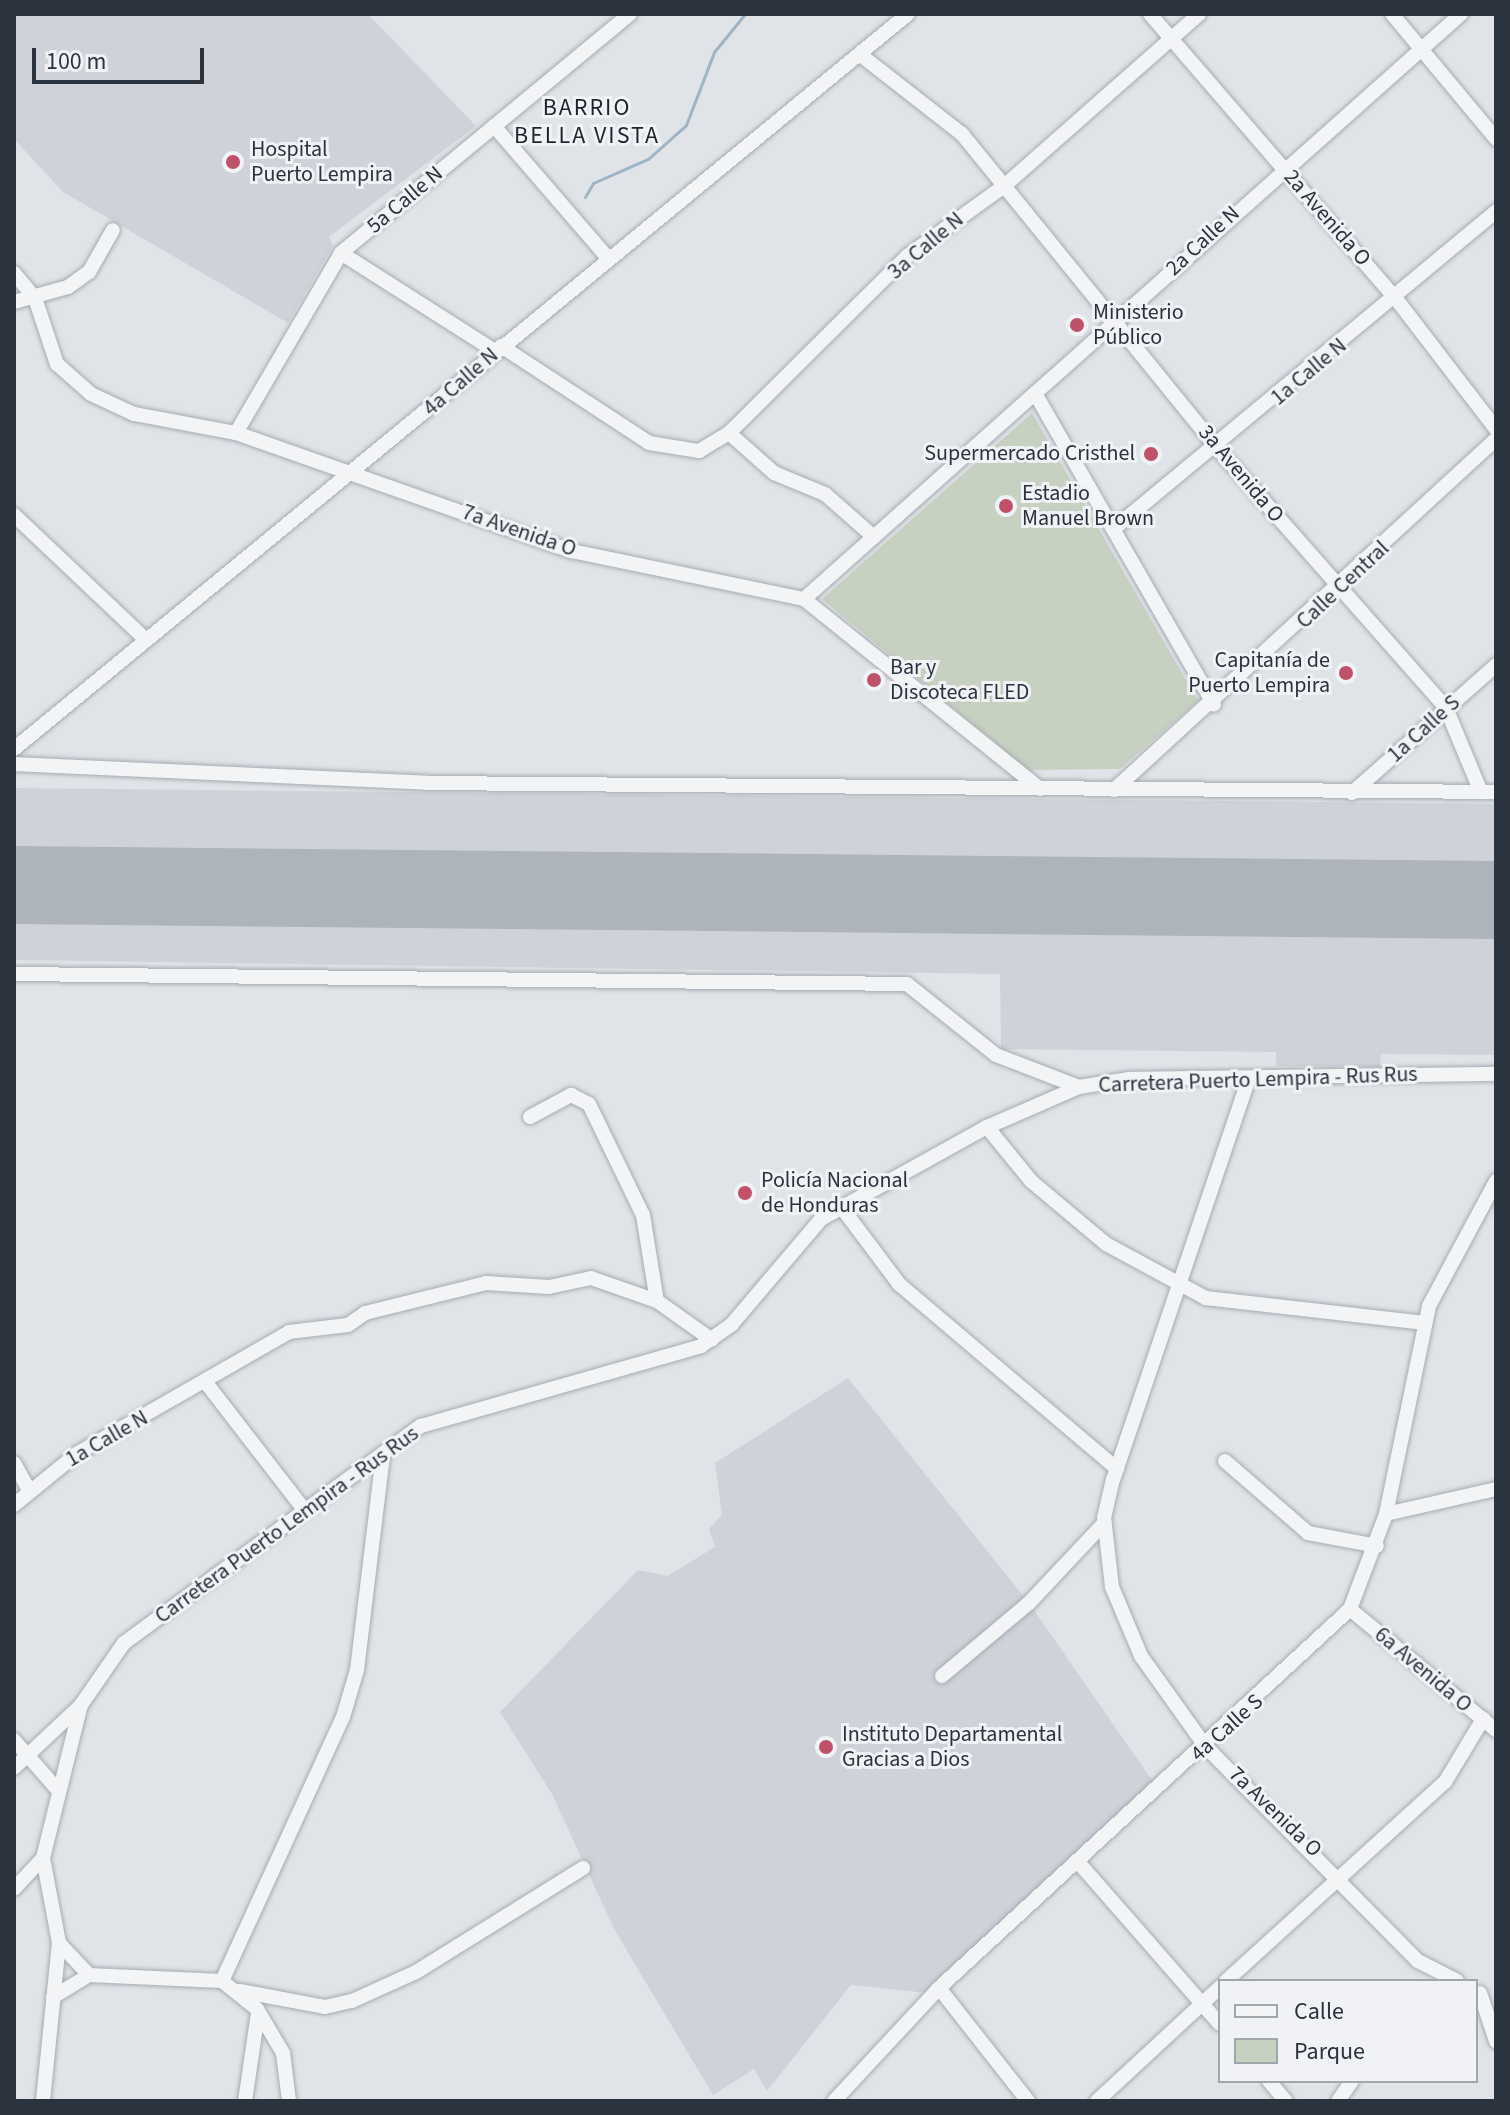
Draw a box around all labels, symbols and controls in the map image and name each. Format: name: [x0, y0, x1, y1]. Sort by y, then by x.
scale bar: [36, 32, 208, 82]
text: 100 m: [46, 44, 106, 79]
district label: BARRIO BELLA VISTA: [514, 94, 660, 150]
place label: Hospital Puerto Lempira: [251, 136, 393, 188]
marker: Hospital Puerto Lempira: [222, 151, 244, 173]
street label: 5a Calle N: [362, 161, 448, 239]
street label: 2a Avenida O: [1278, 164, 1376, 272]
street label: 2a Calle N: [1161, 200, 1245, 282]
street label: 3a Calle N: [883, 207, 969, 285]
place label: Ministerio Público: [1093, 299, 1184, 350]
marker: Ministerio Público: [1068, 316, 1086, 334]
street label: 1a Calle N: [1266, 333, 1352, 411]
street label: 4a Calle N: [418, 342, 504, 422]
street label: 3a Avenida O: [1193, 420, 1289, 528]
place label: Supermercado Cristhel: [924, 441, 1135, 467]
marker: Supermercado Cristhel: [1142, 445, 1160, 463]
place label: Estadio Manuel Brown: [1022, 480, 1154, 532]
marker: Estadio Manuel Brown: [997, 497, 1015, 515]
street label: 7a Avenida O: [458, 499, 580, 563]
street label: Calle Central: [1291, 535, 1395, 635]
place label: Capitanía de Puerto Lempira: [1188, 647, 1330, 698]
place label: Bar y Discoteca FLED: [890, 654, 1029, 706]
marker: Capitanía de Puerto Lempira: [1337, 664, 1355, 682]
marker: Bar y Discoteca FLED: [865, 671, 883, 689]
street label: 1a Calle S: [1382, 690, 1466, 768]
street label: Carretera Puerto Lempira - Rus Rus: [1098, 1061, 1418, 1099]
place label: Policía Nacional de Honduras: [761, 1167, 908, 1218]
marker: Policía Nacional de Honduras: [736, 1184, 754, 1202]
street label: 1a Calle N: [61, 1405, 153, 1473]
street label: Carretera Puerto Lempira - Rus Rus: [150, 1420, 424, 1630]
street label: 6a Avenida O: [1369, 1622, 1477, 1718]
street label: 4a Calle S: [1185, 1689, 1269, 1767]
place label: Instituto Departamental Gracias a Dios: [842, 1721, 1062, 1772]
marker: Instituto Departamental Gracias a Dios: [817, 1738, 835, 1756]
street label: 7a Avenida O: [1223, 1761, 1327, 1863]
legend: [1218, 1979, 1478, 2083]
text: Calle: [1294, 1994, 1344, 2029]
text: Parque: [1294, 2034, 1365, 2069]

